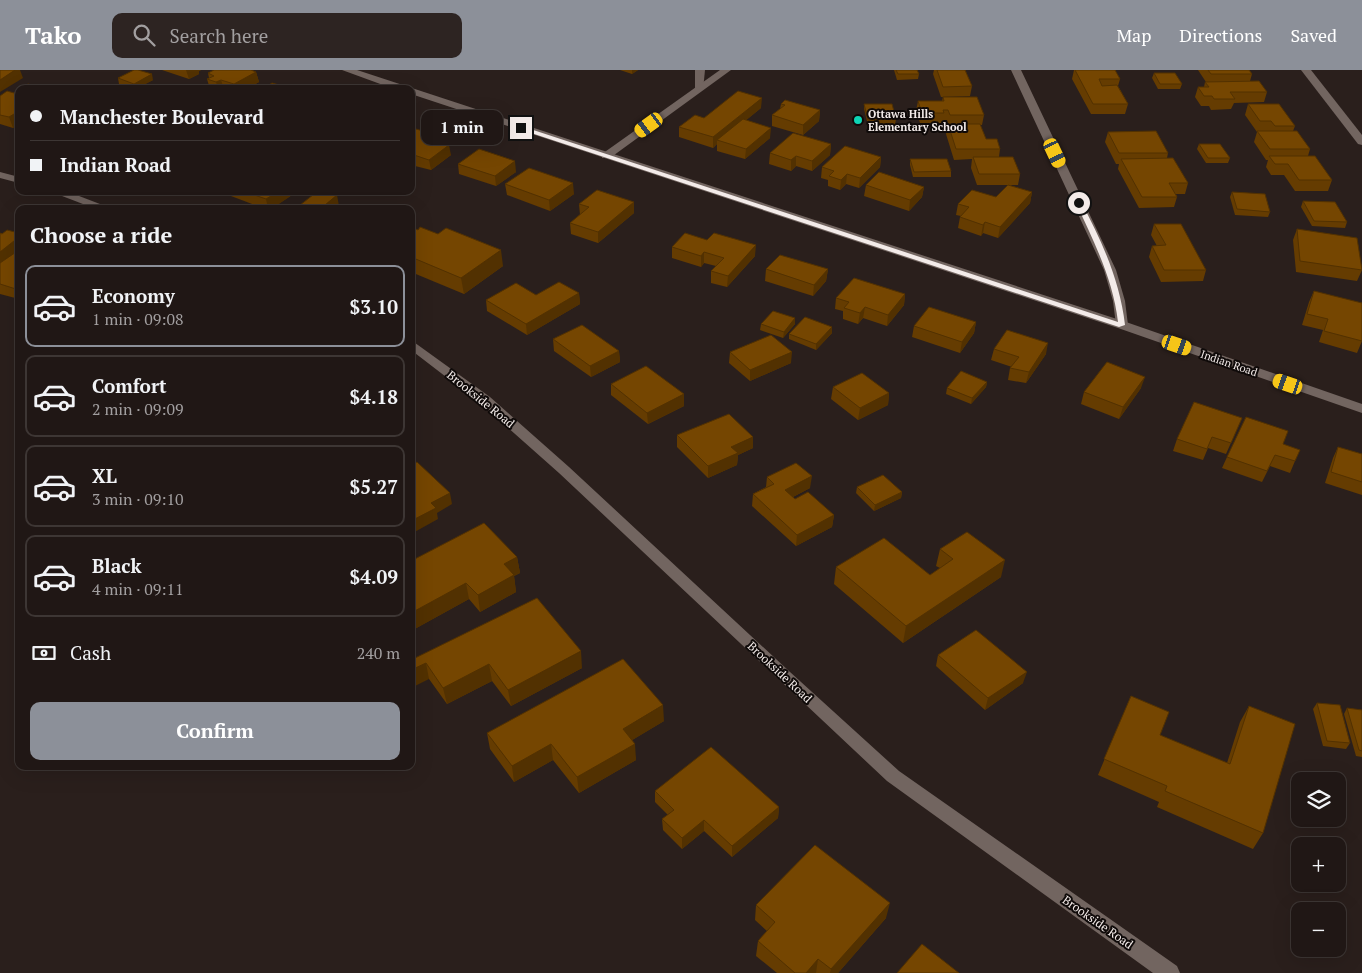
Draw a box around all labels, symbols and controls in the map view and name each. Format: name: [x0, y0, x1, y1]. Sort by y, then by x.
search box: [112, 13, 462, 58]
text: Tako: [25, 19, 82, 51]
icon: search: [130, 21, 158, 49]
text: Search here: [170, 23, 268, 48]
text: Map: [1116, 23, 1151, 47]
text: Directions: [1179, 23, 1262, 47]
text: Saved: [1290, 23, 1337, 47]
text: Manchester Boulevard: [60, 104, 264, 129]
place label: Ottawa Hills Elementary School: [868, 107, 967, 134]
callout: 1 min: [421, 110, 504, 146]
car: [632, 110, 665, 140]
marker: Ottawa Hills Elementary School: [852, 114, 864, 126]
text: 1 min: [440, 116, 484, 138]
route end: [510, 117, 532, 139]
car: [1041, 136, 1068, 170]
text: Indian Road: [60, 152, 171, 177]
route start: [1068, 192, 1090, 214]
text: Choose a ride: [30, 220, 172, 249]
text: Economy: [92, 283, 175, 308]
icon: car: [32, 284, 77, 329]
text: $3.10: [349, 294, 398, 319]
text: 1 min · 09:08: [92, 308, 184, 330]
car: [1160, 333, 1193, 357]
street label: Indian Road: [1199, 347, 1259, 379]
street label: Brookside Road: [444, 367, 518, 431]
car: [1271, 372, 1304, 396]
text: Comfort: [92, 373, 167, 398]
icon: car: [32, 374, 77, 419]
text: $4.18: [349, 384, 398, 409]
text: 2 min · 09:09: [92, 398, 184, 420]
text: XL: [92, 463, 117, 488]
icon: car: [32, 464, 77, 509]
text: $5.27: [349, 474, 398, 499]
text: 3 min · 09:10: [92, 488, 184, 510]
text: Black: [92, 553, 142, 578]
icon: car: [32, 554, 77, 599]
text: $4.09: [349, 564, 398, 589]
text: 4 min · 09:11: [92, 578, 184, 600]
street label: Brookside Road: [745, 638, 816, 706]
icon: cash: [30, 639, 58, 667]
text: Cash: [70, 640, 111, 665]
text: 240 m: [357, 642, 400, 664]
button: Confirm: [30, 702, 400, 760]
map controls: [1291, 772, 1346, 957]
button: layers: [1291, 772, 1346, 827]
button: +: [1291, 837, 1346, 892]
street label: Brookside Road: [1060, 892, 1136, 952]
button: −: [1291, 902, 1346, 957]

